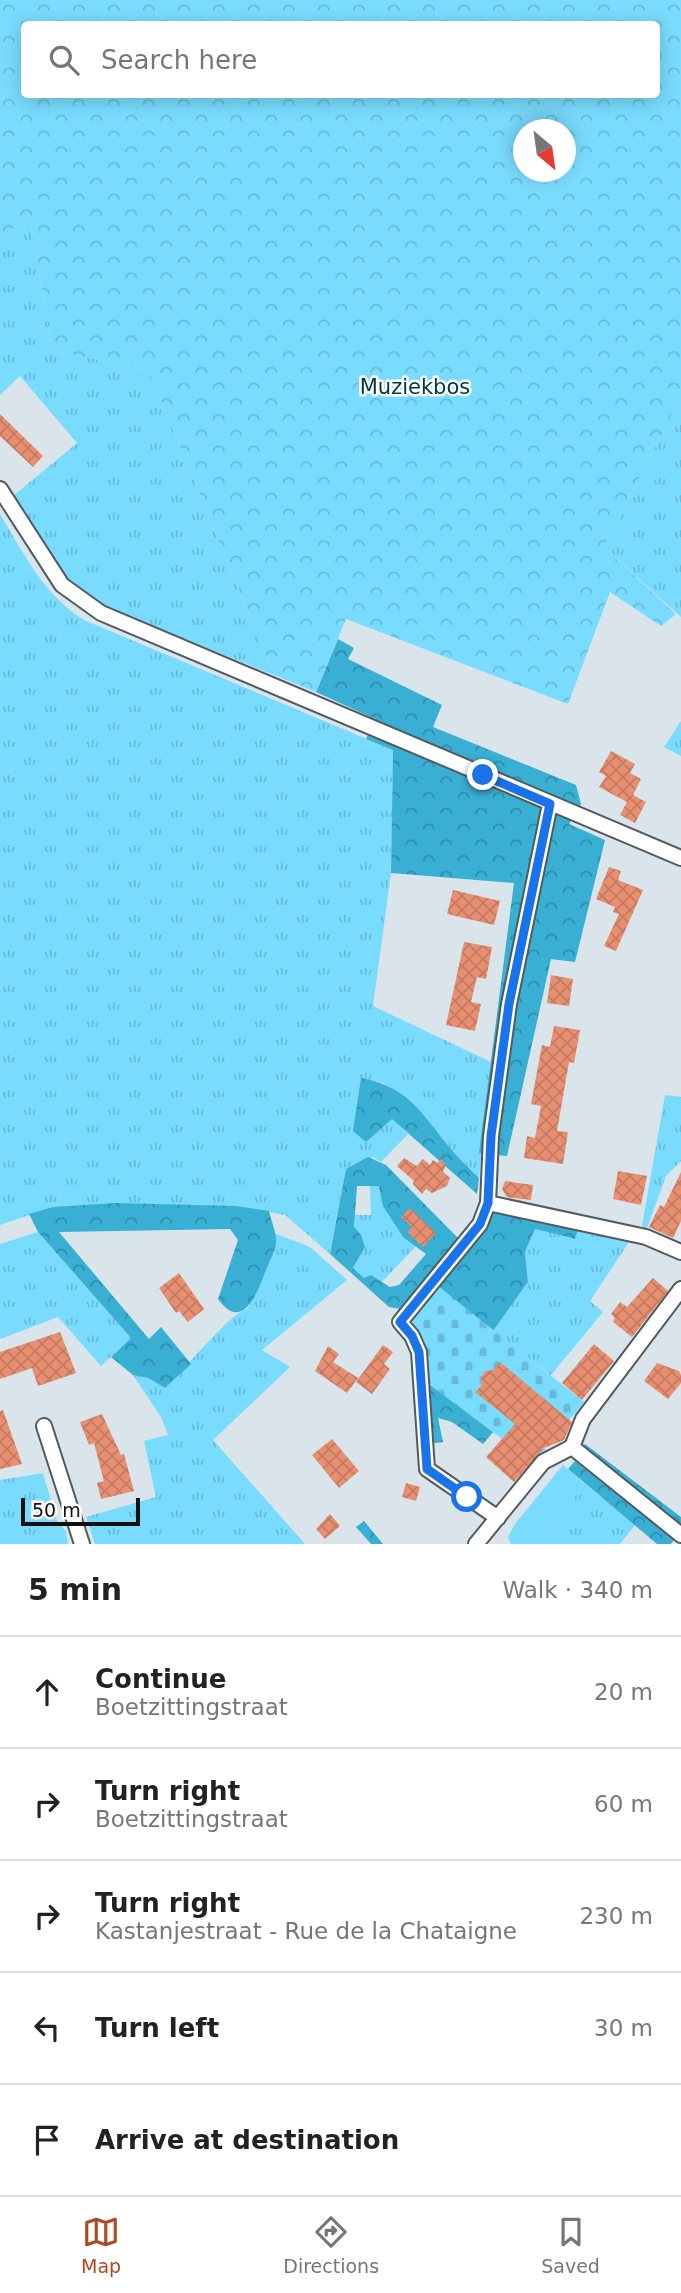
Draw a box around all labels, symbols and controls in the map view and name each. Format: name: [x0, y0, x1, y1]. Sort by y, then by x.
search box: [21, 21, 660, 98]
icon: search: [45, 41, 83, 79]
text: Search here: [101, 45, 257, 75]
north arrow: [513, 119, 576, 182]
park label: Muziekbos: [360, 375, 470, 399]
route end: [467, 759, 498, 790]
route start: [451, 1481, 482, 1512]
scale bar: [21, 1495, 140, 1527]
text: 50 m: [32, 1499, 81, 1521]
text: 5 min: [28, 1572, 122, 1607]
text: Walk · 340 m: [502, 1577, 653, 1603]
text: Continue: [95, 1664, 226, 1694]
icon: ahead: [28, 1673, 66, 1711]
text: 20 m: [594, 1679, 653, 1705]
text: Boetzittingstraat: [95, 1694, 288, 1720]
text: Turn right: [95, 1776, 240, 1806]
icon: right: [28, 1785, 66, 1823]
text: 60 m: [594, 1791, 653, 1817]
text: Boetzittingstraat: [95, 1806, 288, 1832]
text: Turn right: [95, 1888, 240, 1918]
icon: right: [28, 1897, 66, 1935]
text: 230 m: [579, 1903, 653, 1929]
text: Kastanjestraat - Rue de la Chataigne: [95, 1918, 517, 1944]
icon: left: [28, 2009, 66, 2047]
text: Turn left: [95, 2013, 219, 2043]
text: 30 m: [594, 2015, 653, 2041]
icon: arrive: [28, 2121, 66, 2159]
text: Arrive at destination: [95, 2125, 399, 2155]
tab: Map: [81, 2213, 121, 2277]
tab: Directions: [283, 2213, 379, 2277]
tab: Saved: [541, 2213, 600, 2277]

